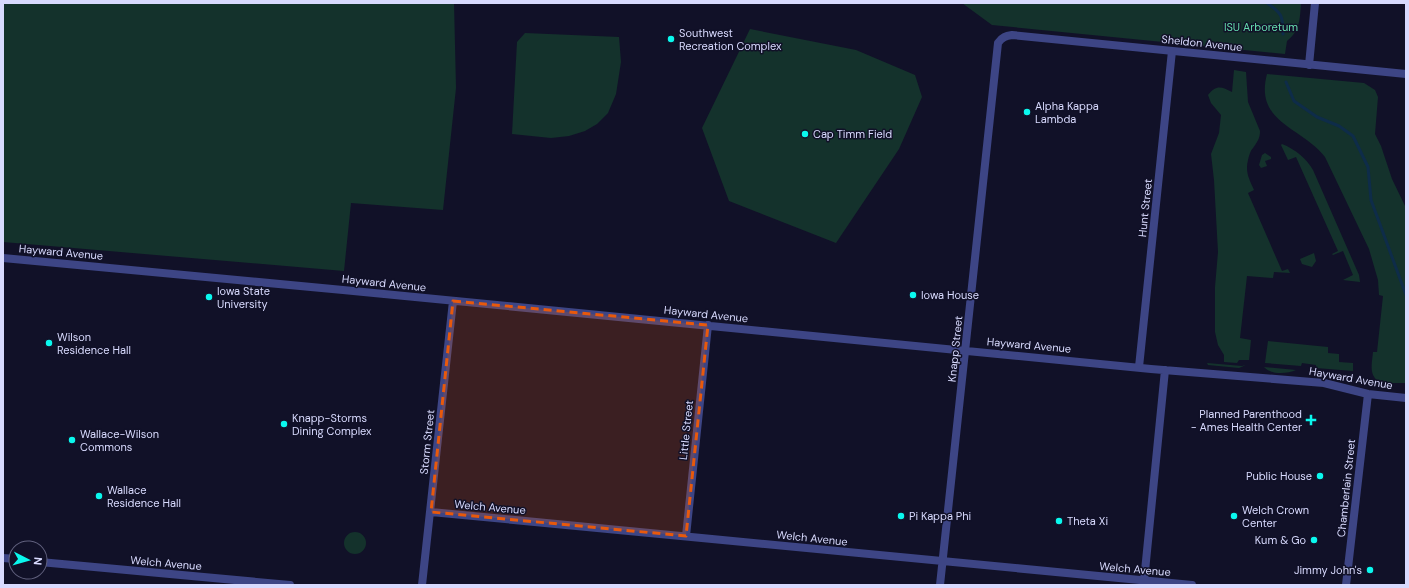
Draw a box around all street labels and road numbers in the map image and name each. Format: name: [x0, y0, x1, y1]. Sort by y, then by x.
street label: Sheldon Avenue: [1161, 32, 1243, 54]
street label: Hunt Street: [1135, 178, 1155, 238]
street label: Hayward Avenue: [18, 241, 104, 263]
street label: Hayward Avenue: [341, 272, 427, 294]
street label: Hayward Avenue: [663, 303, 749, 325]
street label: Knapp Street: [945, 315, 965, 383]
street label: Hayward Avenue: [986, 334, 1072, 356]
street label: Hayward Avenue: [1308, 364, 1394, 392]
street label: Little Street: [676, 399, 696, 461]
street label: Storm Street: [417, 409, 437, 475]
street label: Chamberlain Street: [1334, 438, 1358, 538]
street label: Welch Avenue: [454, 497, 526, 517]
street label: Welch Avenue: [776, 527, 848, 549]
street label: Welch Avenue: [130, 553, 202, 573]
street label: Welch Avenue: [1099, 559, 1171, 579]

